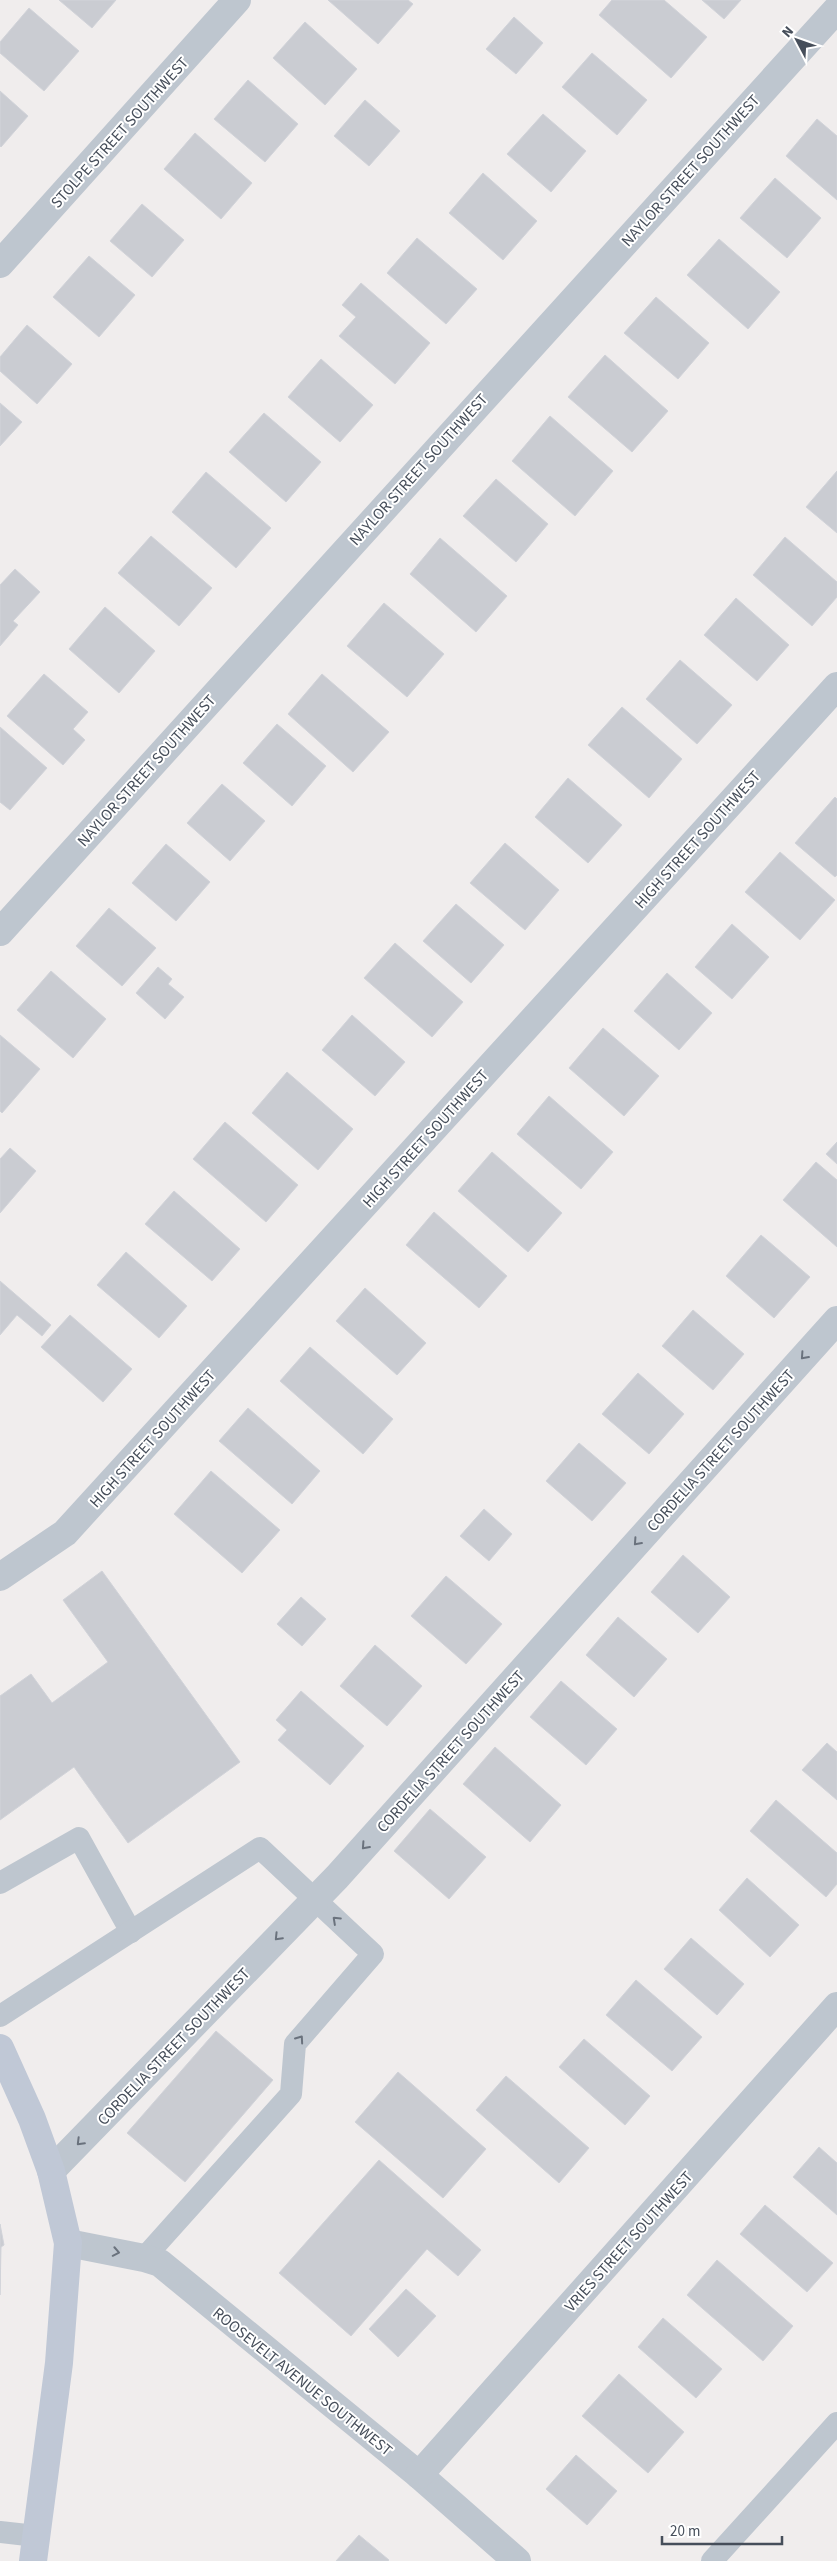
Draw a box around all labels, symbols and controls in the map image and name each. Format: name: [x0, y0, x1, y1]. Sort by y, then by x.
north arrow: [772, 15, 822, 65]
text: N: [777, 22, 799, 42]
street label: STOLPE STREET SOUTHWEST: [46, 52, 194, 213]
street label: NAYLOR STREET SOUTHWEST: [616, 90, 765, 251]
street label: NAYLOR STREET SOUTHWEST: [344, 389, 493, 550]
street label: NAYLOR STREET SOUTHWEST: [72, 690, 221, 851]
street label: HIGH STREET SOUTHWEST: [630, 765, 766, 914]
street label: HIGH STREET SOUTHWEST: [358, 1064, 494, 1213]
one-way arrow: [801, 1351, 810, 1360]
street label: HIGH STREET SOUTHWEST: [85, 1364, 221, 1513]
street label: CORDELIA STREET SOUTHWEST: [642, 1364, 800, 1537]
one-way arrow: [634, 1537, 643, 1546]
street label: CORDELIA STREET SOUTHWEST: [372, 1665, 530, 1838]
one-way arrow: [362, 1840, 371, 1849]
one-way arrow: [333, 1917, 342, 1926]
one-way arrow: [275, 1931, 284, 1940]
street label: CORDELIA STREET SOUTHWEST: [92, 1963, 255, 2130]
one-way arrow: [294, 2036, 303, 2045]
one-way arrow: [77, 2136, 86, 2145]
street label: VRIES STREET SOUTHWEST: [559, 2166, 698, 2317]
one-way arrow: [111, 2246, 120, 2256]
street label: ROOSEVELT AVENUE SOUTHWEST: [208, 2302, 397, 2462]
scale bar: [662, 2514, 782, 2546]
text: 20 m: [670, 2521, 700, 2542]

